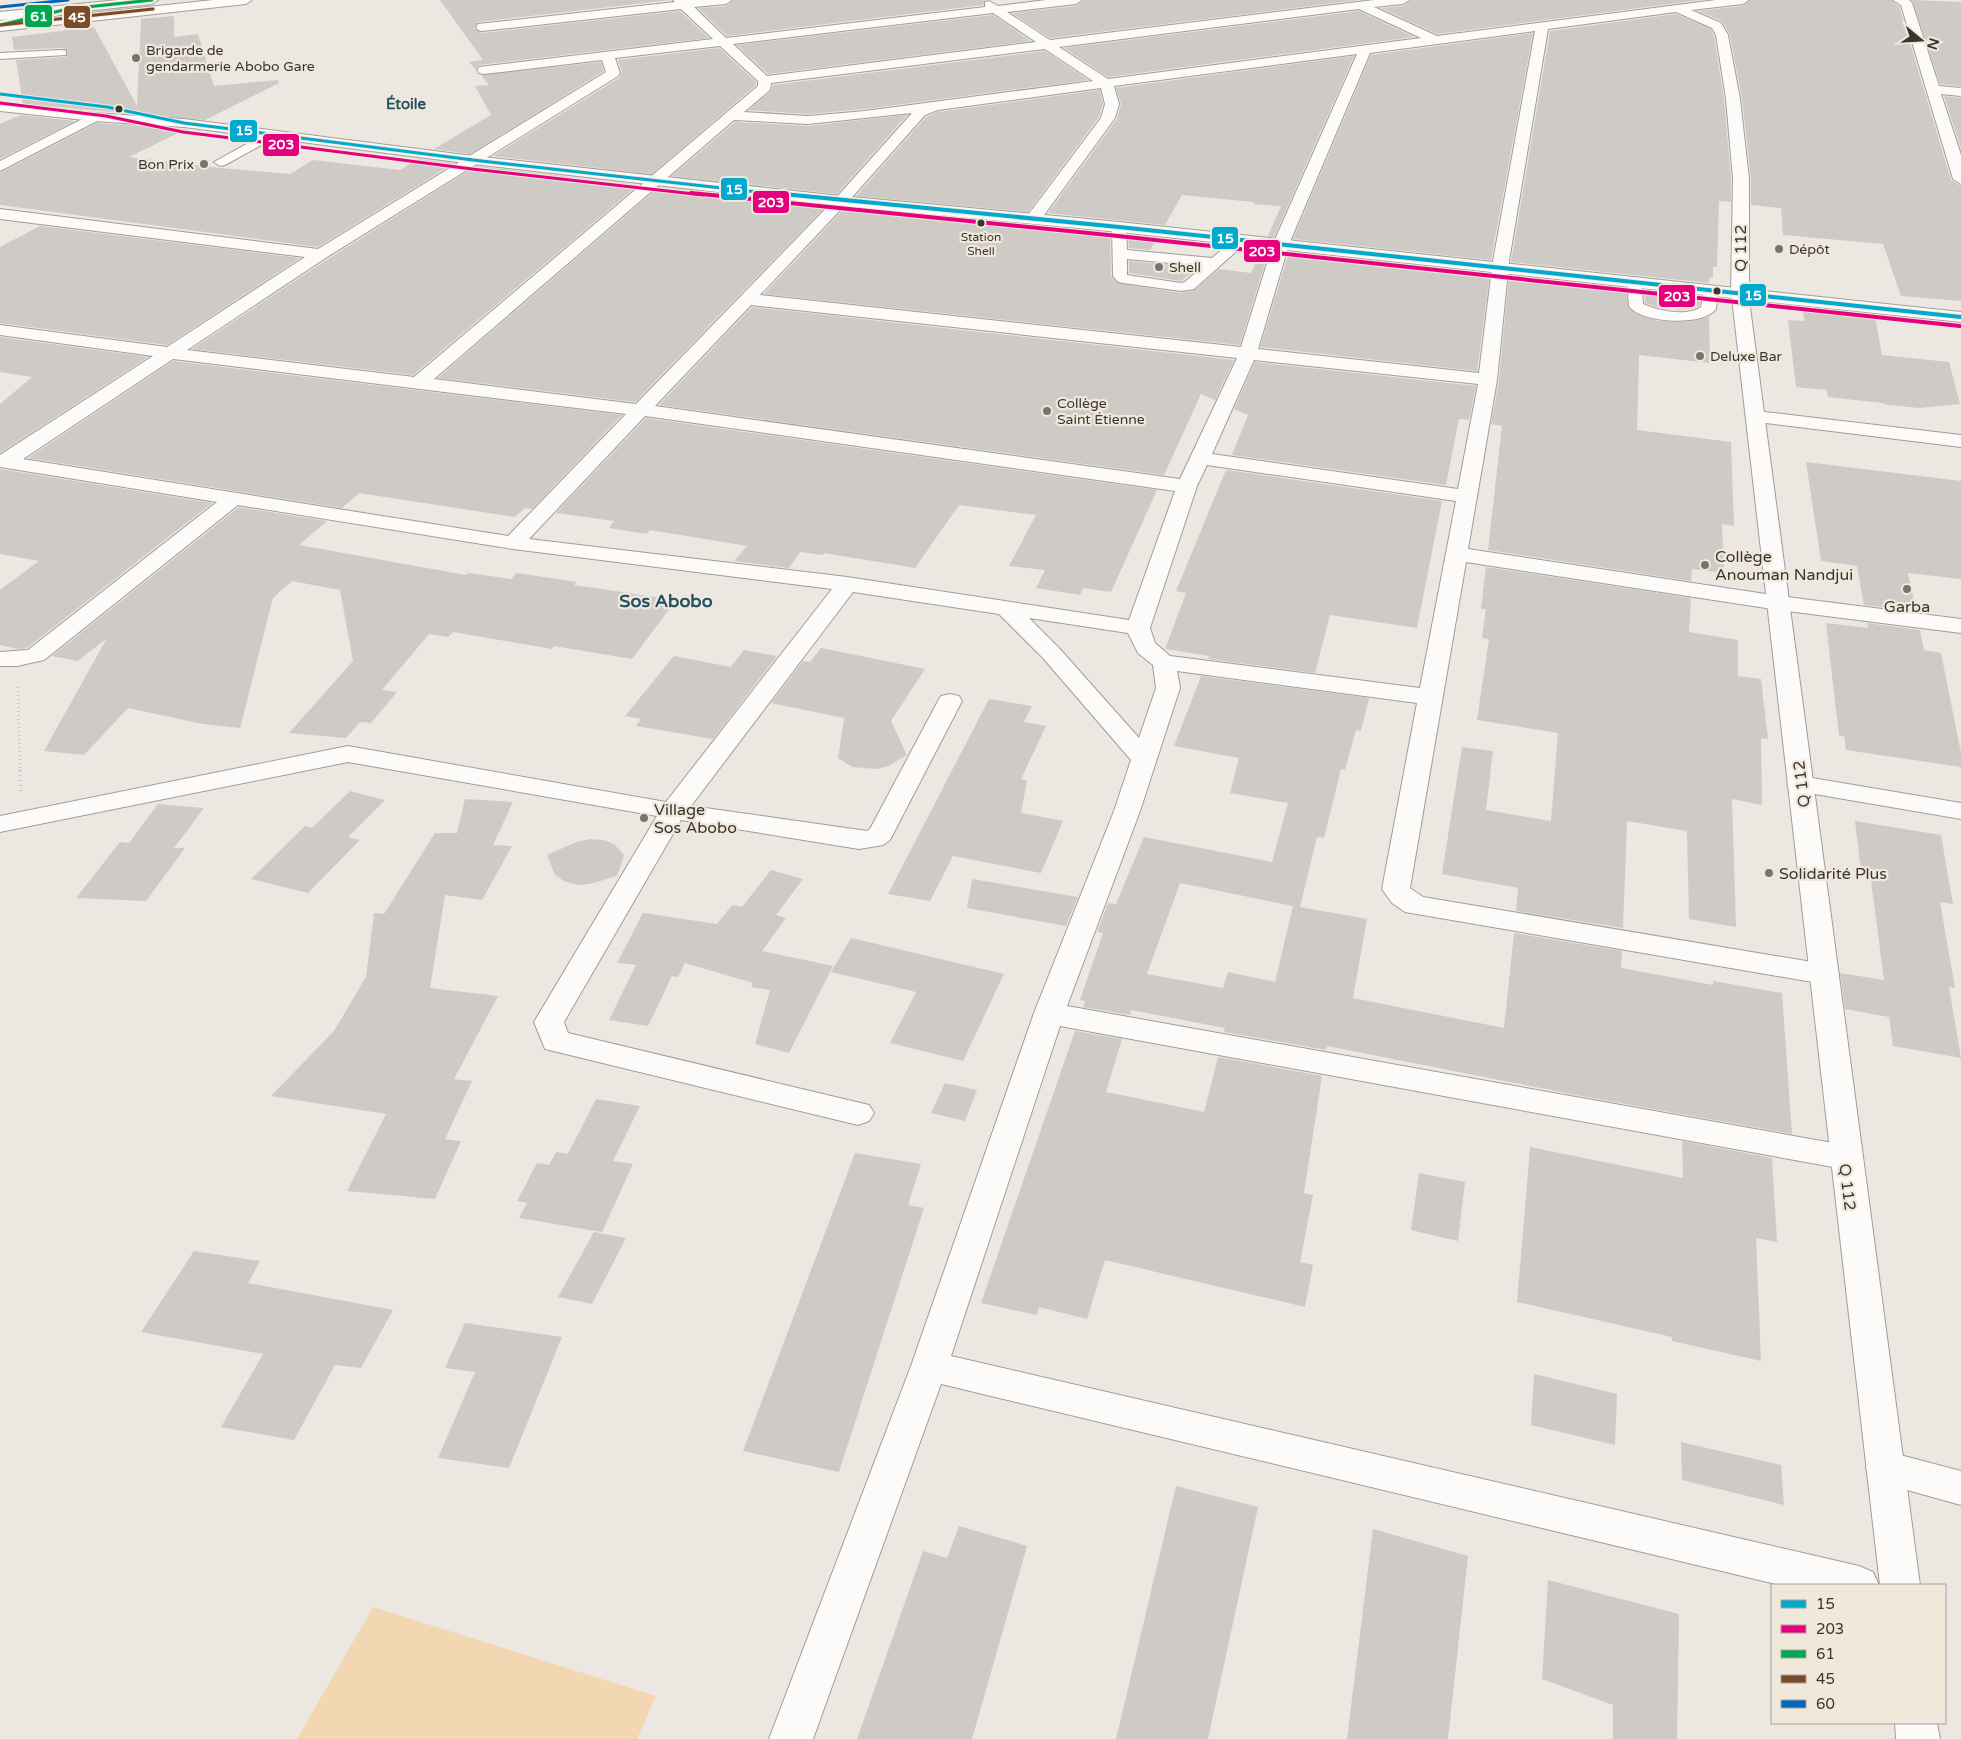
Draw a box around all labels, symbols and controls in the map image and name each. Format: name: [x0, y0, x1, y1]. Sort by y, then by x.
line badge: 61: [24, 4, 53, 28]
line badge: 45: [63, 5, 91, 29]
text: 61: [30, 8, 48, 25]
text: 45: [68, 9, 86, 26]
north arrow: [1896, 15, 1946, 65]
text: N: [1923, 36, 1943, 52]
place label: Brigarde de gendarmerie Abobo Gare: [146, 42, 315, 75]
marker: Brigarde de gendarmerie Abobo Gare: [130, 52, 142, 64]
district label: Étoile: [386, 94, 427, 113]
unlabelled marker: [114, 104, 124, 114]
line badge: 15: [229, 119, 258, 143]
text: 15: [235, 122, 253, 139]
line badge: 203: [262, 133, 300, 157]
text: 203: [268, 136, 294, 153]
place label: Bon Prix: [138, 156, 194, 173]
marker: Bon Prix: [198, 158, 210, 170]
line badge: 15: [720, 177, 748, 201]
text: 15: [725, 181, 743, 198]
line badge: 203: [752, 190, 790, 214]
text: 203: [758, 194, 784, 211]
marker: Station Shell: [976, 218, 986, 228]
street label: Q 112: [1731, 224, 1751, 272]
line badge: 15: [1211, 226, 1239, 250]
place label: Station Shell: [961, 230, 1001, 258]
text: 15: [1216, 230, 1234, 247]
line badge: 203: [1243, 239, 1281, 263]
place label: Dépôt: [1789, 241, 1830, 258]
text: 203: [1249, 243, 1275, 260]
marker: Dépôt: [1773, 243, 1785, 255]
place label: Shell: [1169, 259, 1201, 276]
marker: Shell: [1153, 261, 1165, 273]
line badge: 15: [1739, 283, 1767, 307]
line badge: 203: [1658, 284, 1696, 308]
unlabelled marker: [1712, 286, 1722, 296]
text: 15: [1744, 287, 1762, 304]
text: 203: [1664, 288, 1690, 305]
place label: Deluxe Bar: [1710, 348, 1783, 365]
marker: Deluxe Bar: [1694, 350, 1706, 362]
place label: Collège Saint Étienne: [1057, 395, 1145, 428]
marker: Collège Saint Étienne: [1041, 405, 1053, 417]
place label: Collège Anouman Nandjui: [1715, 547, 1853, 585]
marker: Collège Anouman Nandjui: [1699, 559, 1711, 571]
marker: Garba: [1901, 583, 1913, 595]
district label: Sos Abobo: [619, 590, 713, 612]
place label: Garba: [1884, 597, 1930, 617]
street label: Q 112: [1789, 759, 1815, 809]
place label: Village Sos Abobo: [654, 800, 737, 838]
marker: Village Sos Abobo: [638, 812, 650, 824]
place label: Solidarité Plus: [1779, 864, 1887, 884]
marker: Solidarité Plus: [1763, 867, 1775, 879]
street label: Q 112: [1834, 1162, 1860, 1212]
legend: [1771, 1584, 1946, 1724]
text: 15: [1816, 1595, 1835, 1613]
text: 203: [1816, 1620, 1844, 1638]
text: 61: [1816, 1645, 1835, 1663]
text: 45: [1816, 1670, 1835, 1688]
text: 60: [1816, 1695, 1835, 1713]

